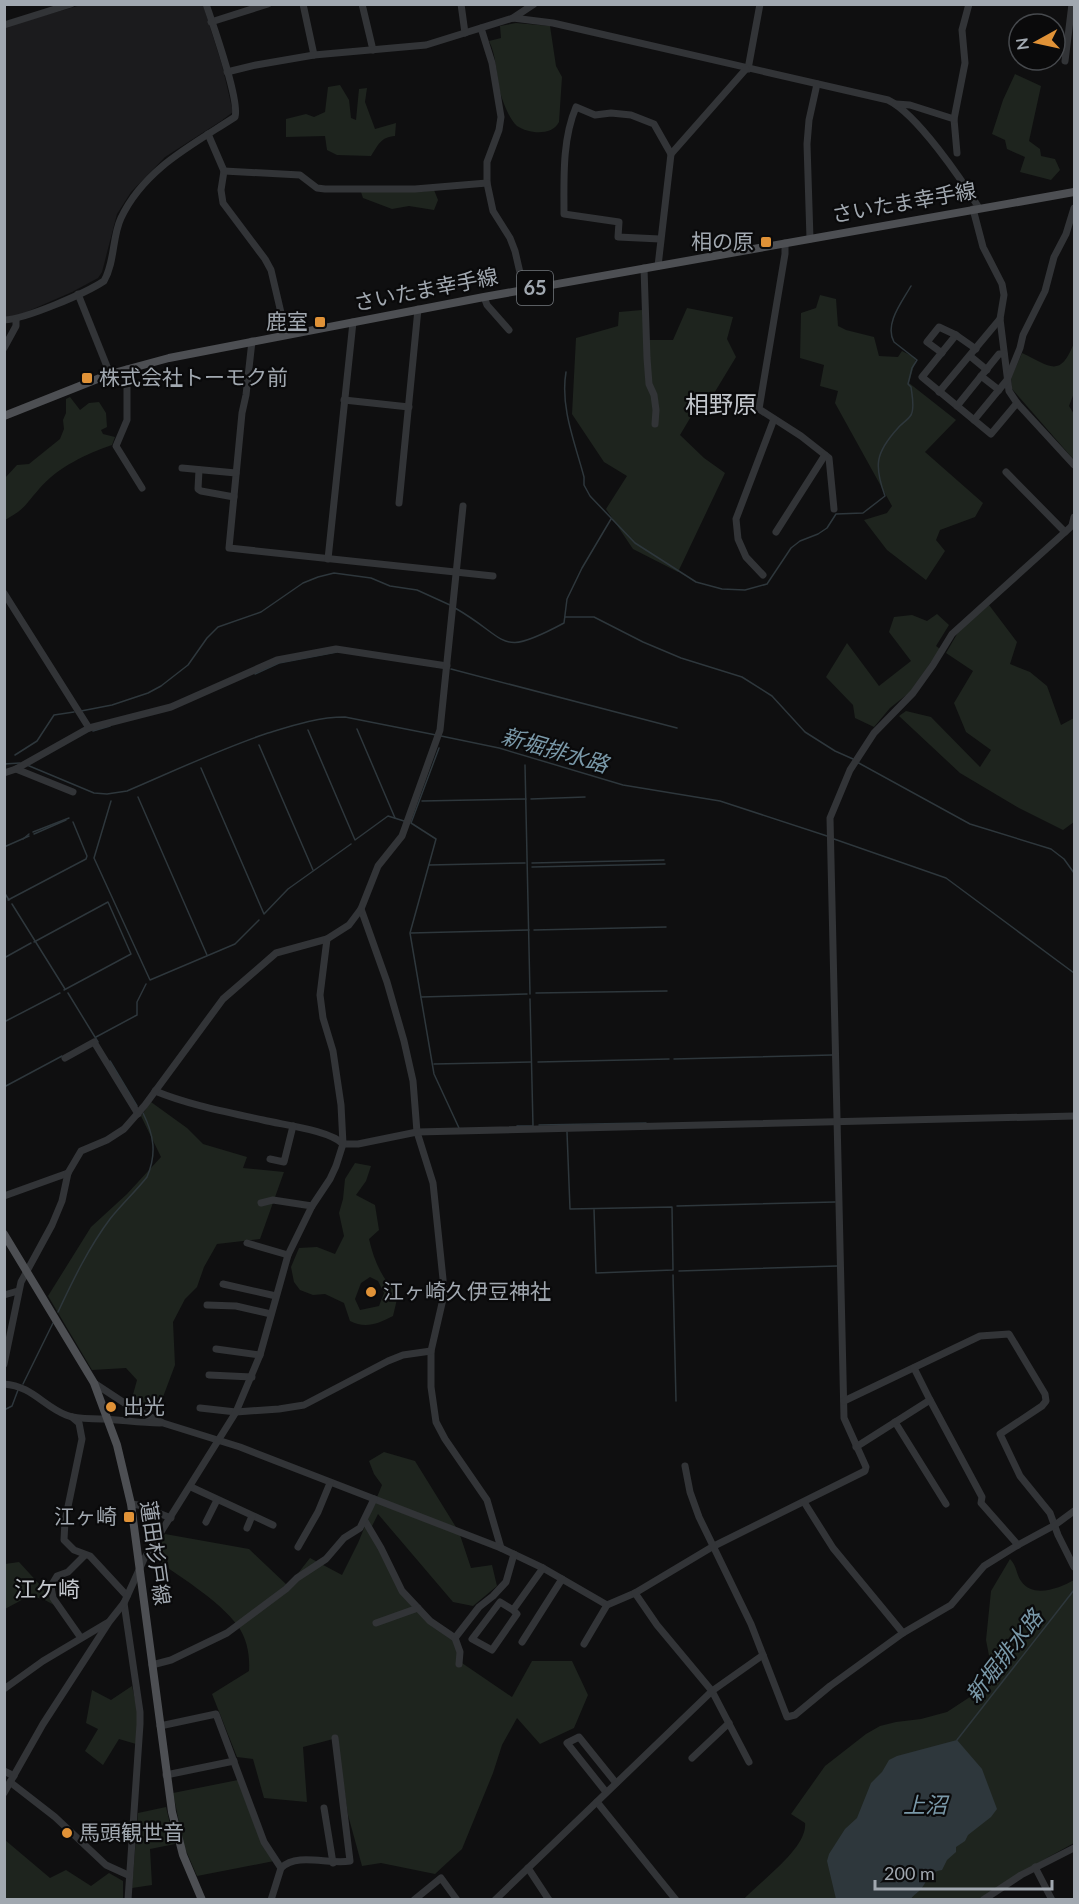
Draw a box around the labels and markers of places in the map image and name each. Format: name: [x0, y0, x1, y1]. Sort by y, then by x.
place label: 相の原: [691, 228, 754, 253]
marker: 相の原: [759, 235, 773, 249]
place label: 鹿室: [266, 308, 308, 333]
marker: 鹿室: [313, 315, 327, 329]
place label: 株式会社トーモク前: [99, 364, 288, 389]
marker: 株式会社トーモク前: [80, 371, 94, 385]
place label: 江ヶ崎久伊豆神社: [383, 1278, 551, 1303]
marker: 江ヶ崎久伊豆神社: [364, 1285, 378, 1299]
place label: 出光: [123, 1393, 165, 1418]
marker: 出光: [104, 1400, 118, 1414]
place label: 江ヶ崎: [54, 1503, 117, 1528]
marker: 江ヶ崎: [122, 1510, 136, 1524]
place label: 馬頭観世音: [79, 1819, 184, 1844]
marker: 馬頭観世音: [60, 1826, 74, 1840]

